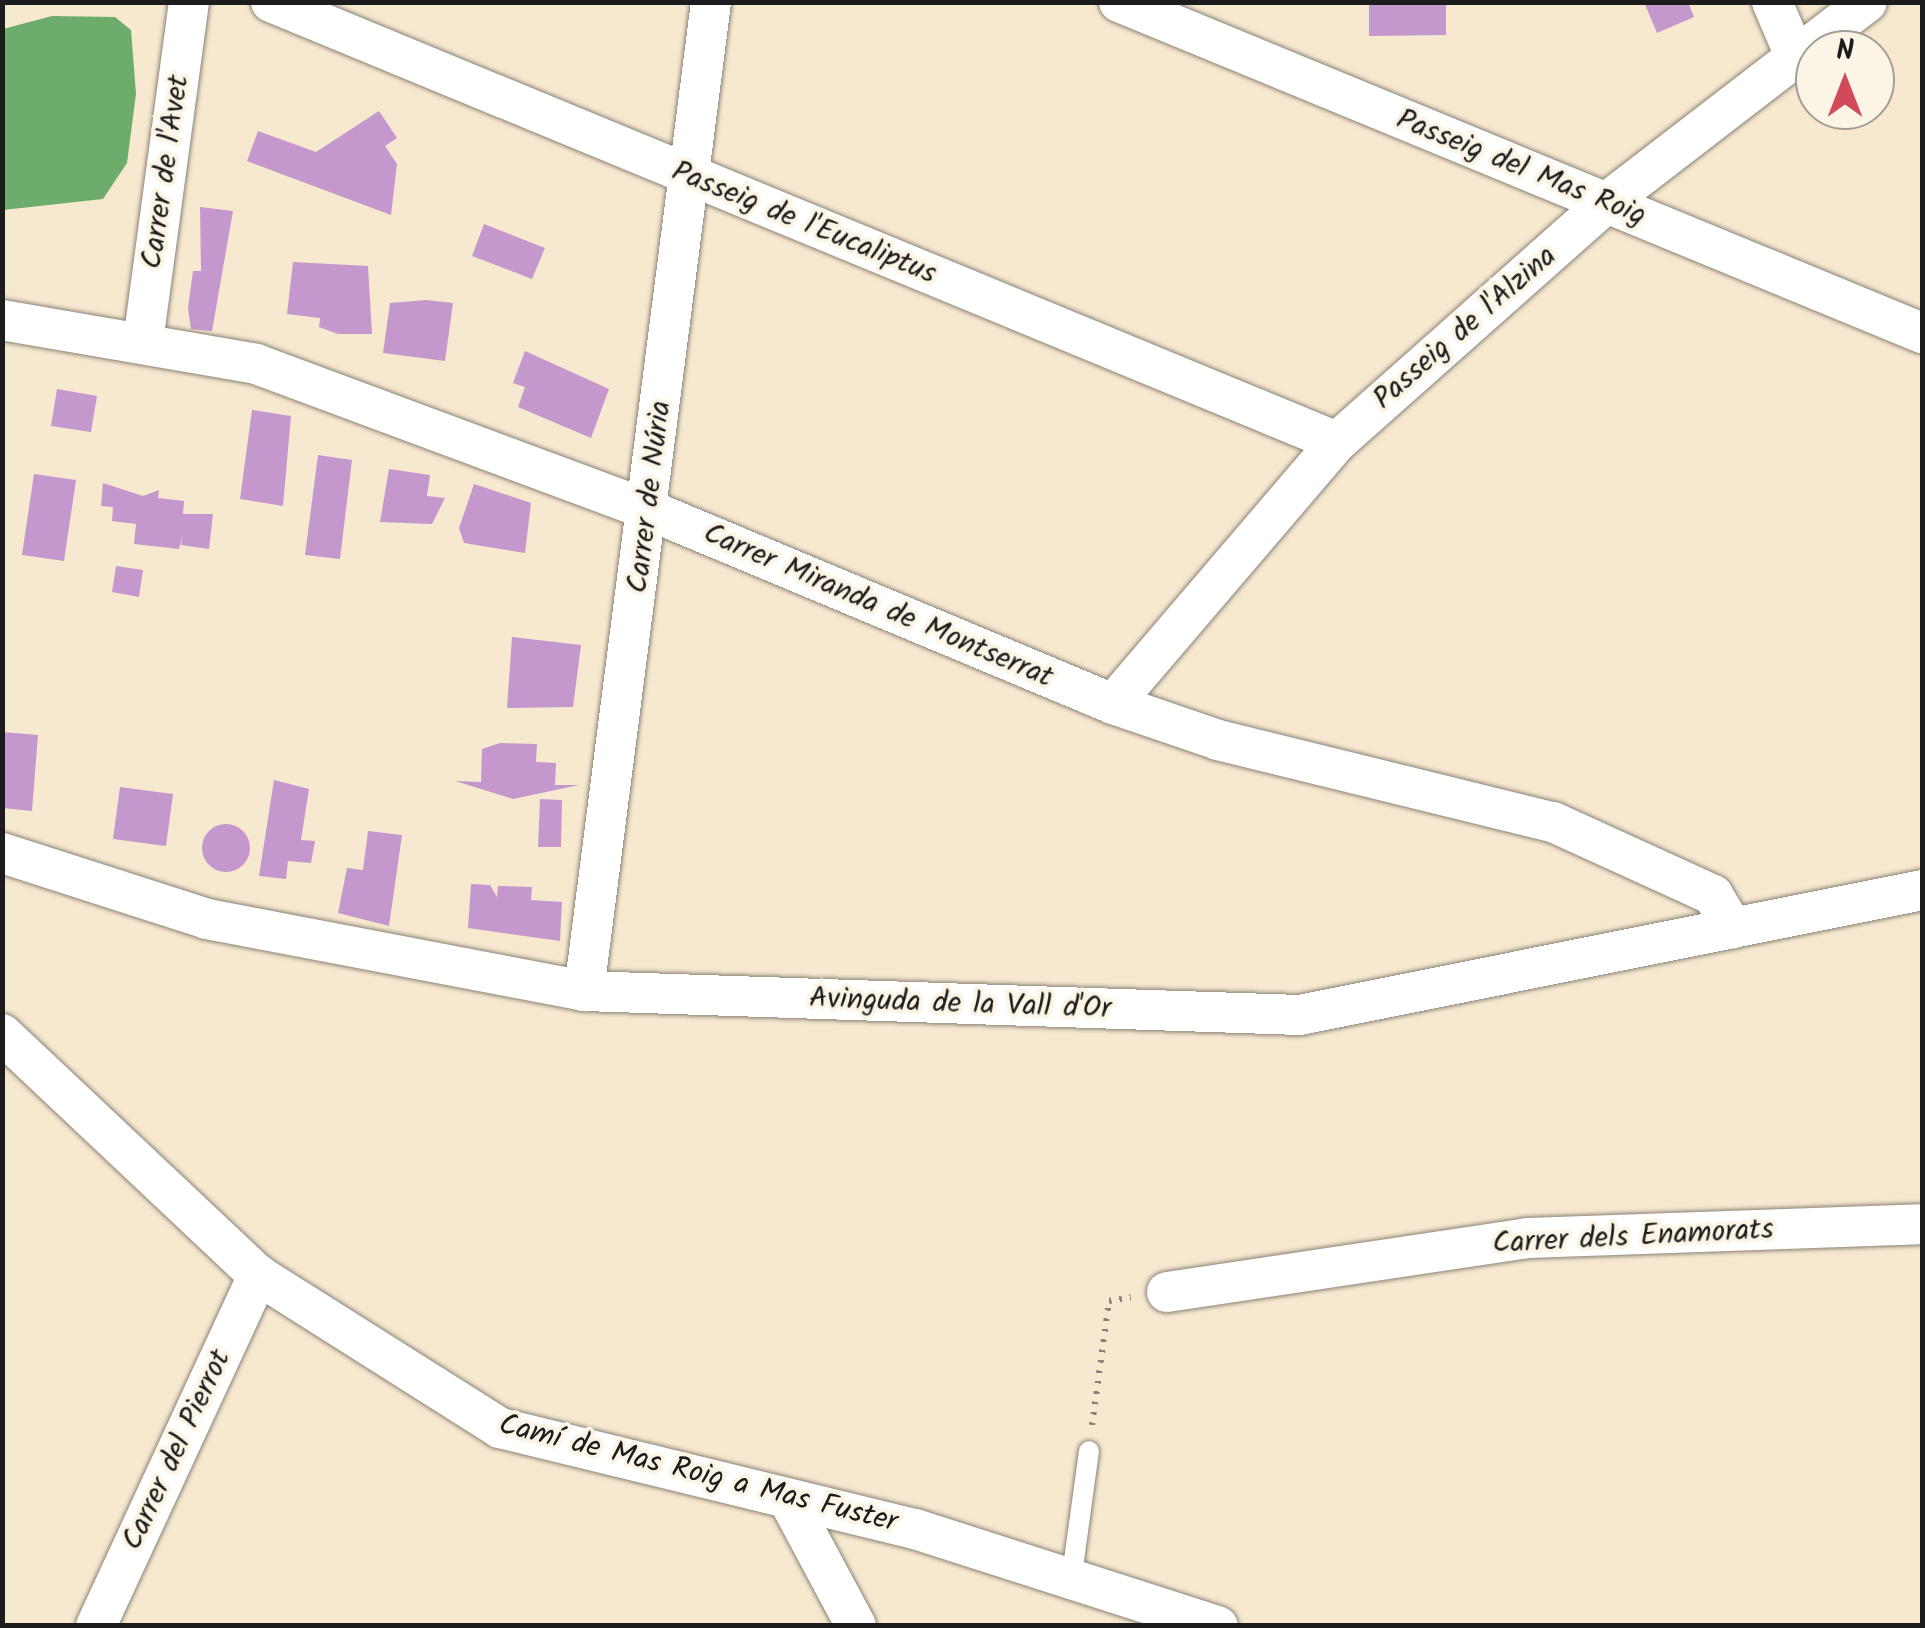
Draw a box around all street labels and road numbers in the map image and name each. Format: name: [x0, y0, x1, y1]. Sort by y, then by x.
street label: Carrer de l'Avet: [135, 73, 197, 271]
street label: Passeig del Mas Roig: [1391, 102, 1651, 234]
street label: Passeig de l'Eucaliptus: [666, 153, 942, 293]
street label: Passeig de l'Alzina: [1366, 239, 1564, 417]
street label: Carrer de Núria: [620, 399, 680, 595]
street label: Carrer Miranda de Montserrat: [698, 516, 1058, 696]
street label: Avinguda de la Vall d'Or: [808, 981, 1112, 1027]
street label: Carrer dels Enamorats: [1492, 1212, 1774, 1262]
street label: Carrer del Pierrot: [115, 1344, 239, 1556]
street label: Camí de Mas Roig a Mas Fuster: [495, 1407, 901, 1541]

